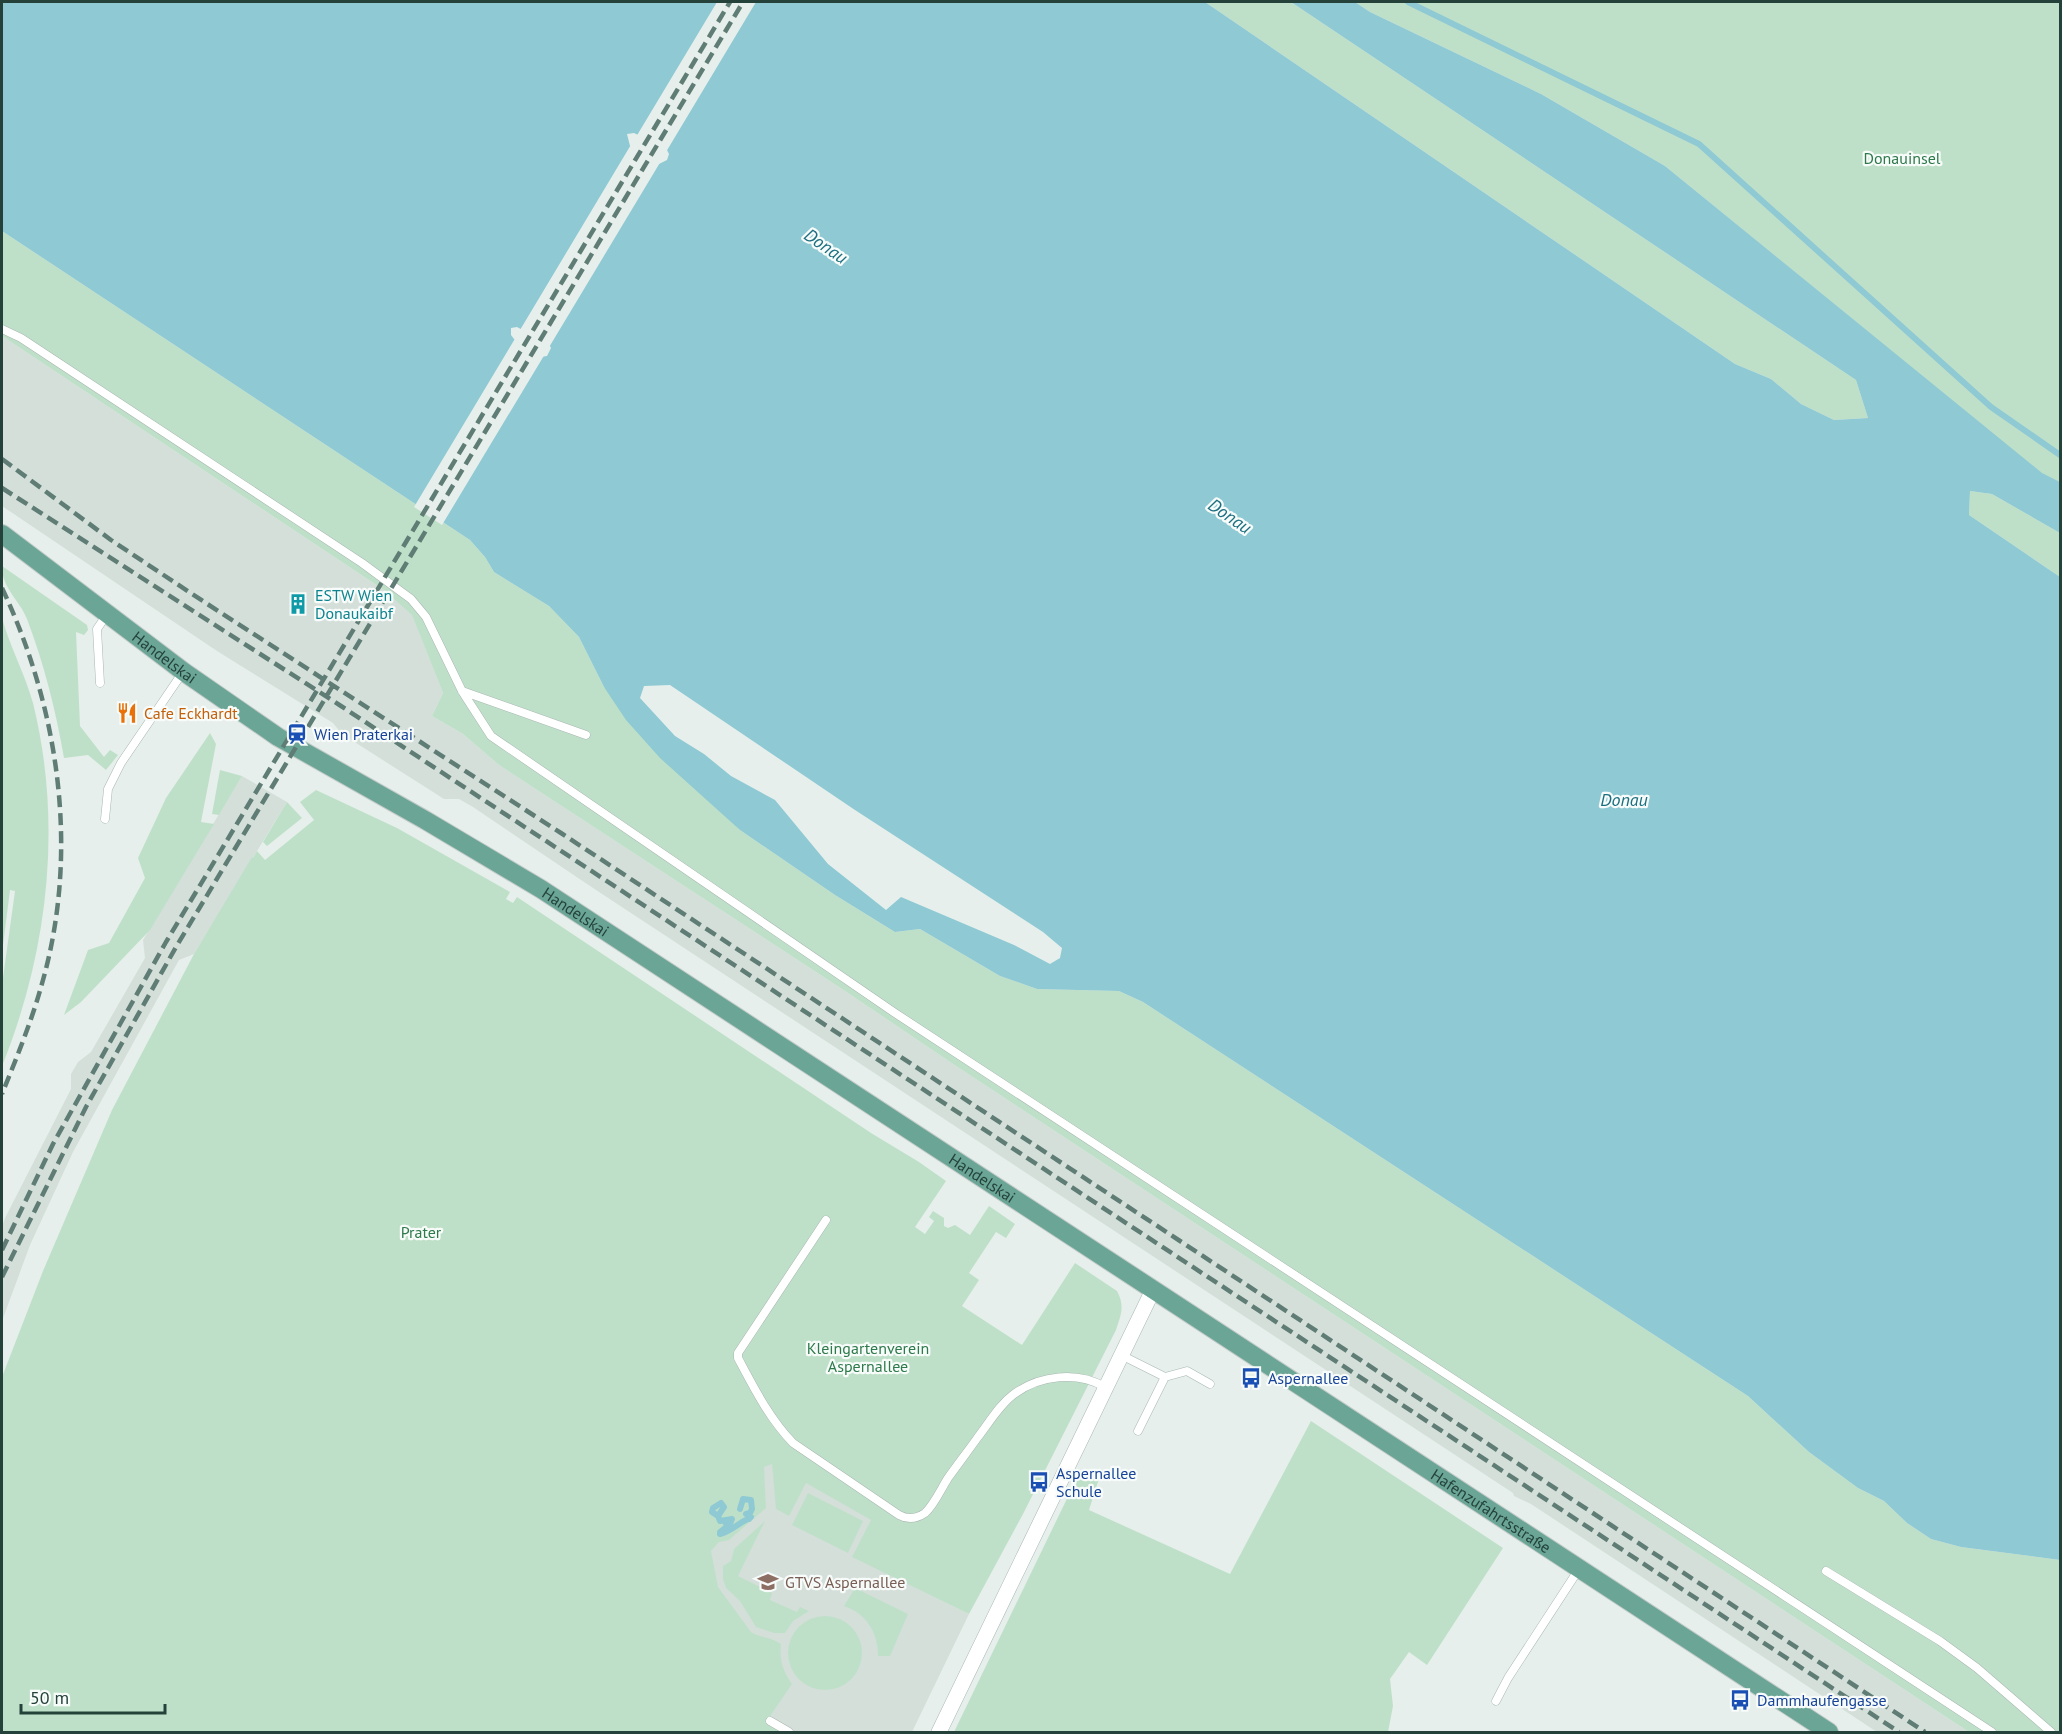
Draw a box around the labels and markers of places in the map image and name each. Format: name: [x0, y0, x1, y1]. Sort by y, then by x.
place label: ESTW Wien Donaukaibf: [315, 585, 394, 623]
building icon: ESTW Wien Donaukaibf: [286, 592, 310, 616]
restaurant icon: Cafe Eckhardt: [115, 701, 139, 725]
place label: Cafe Eckhardt: [144, 703, 238, 723]
station icon: Wien Praterkai: [285, 722, 309, 746]
place label: Wien Praterkai: [314, 724, 413, 744]
bus stop icon: Aspernallee: [1239, 1366, 1263, 1390]
place label: Aspernallee: [1268, 1368, 1348, 1388]
place label: Aspernallee Schule: [1056, 1463, 1136, 1501]
bus stop icon: Aspernallee Schule: [1027, 1470, 1051, 1494]
school or university icon: GTVS Aspernallee: [756, 1570, 780, 1594]
place label: GTVS Aspernallee: [785, 1572, 905, 1592]
bus stop icon: Dammhaufengasse: [1728, 1688, 1752, 1712]
place label: Dammhaufengasse: [1757, 1690, 1887, 1710]

